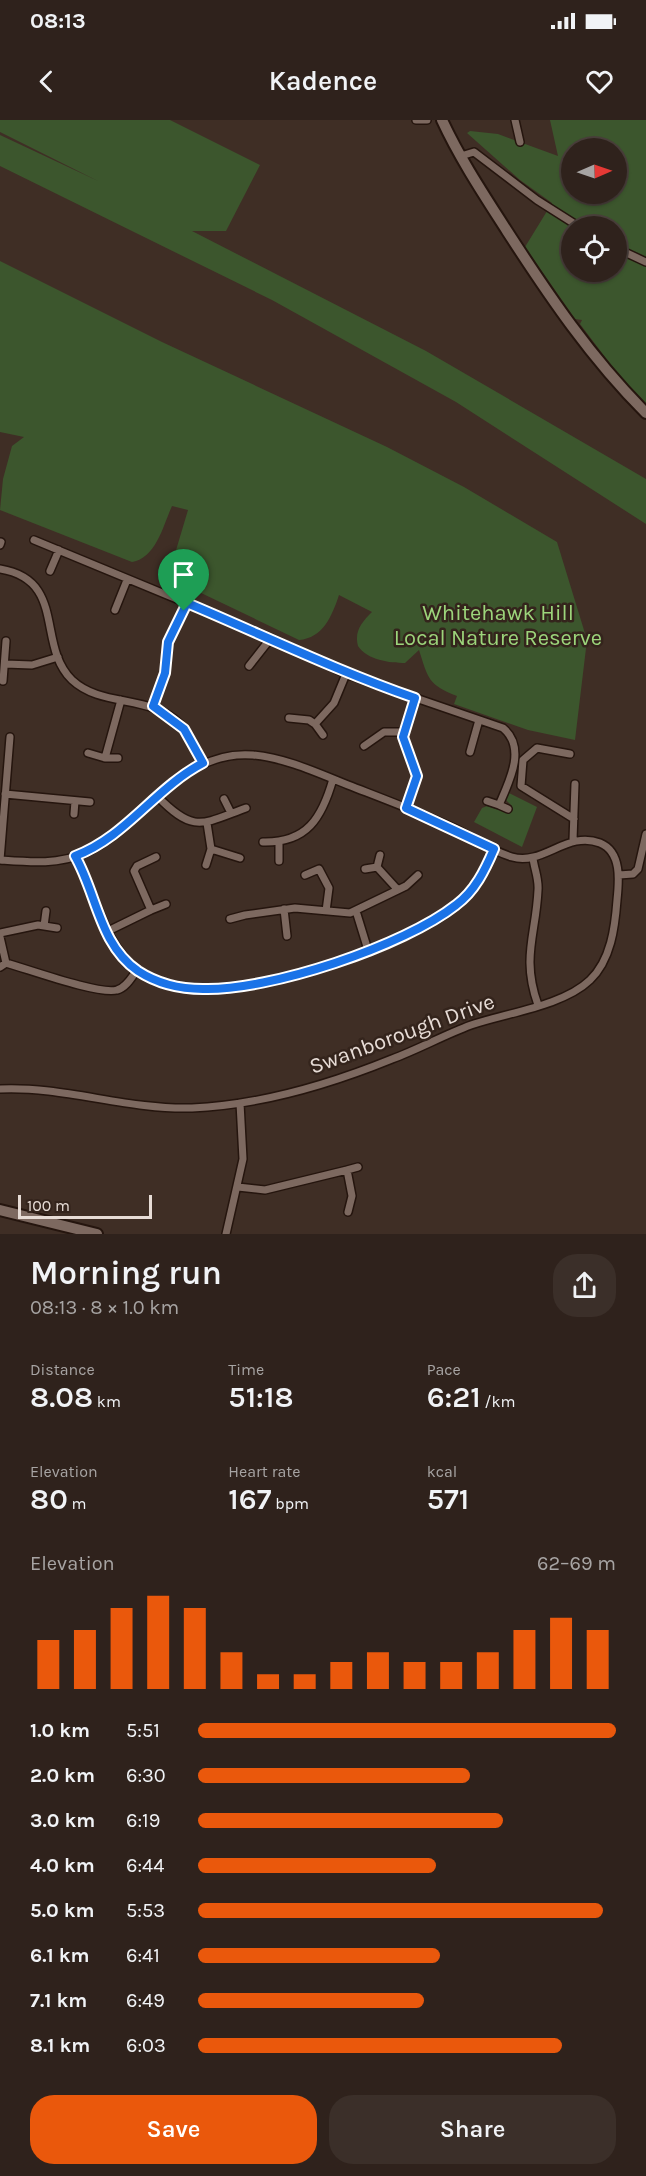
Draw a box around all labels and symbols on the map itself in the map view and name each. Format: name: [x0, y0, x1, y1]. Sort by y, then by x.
north arrow: [561, 138, 627, 204]
pin: [158, 549, 209, 611]
park label: Whitehawk Hill Local Nature Reserve: [394, 600, 602, 651]
street label: Swanborough Drive: [306, 988, 498, 1080]
scale bar: [18, 1192, 152, 1220]

